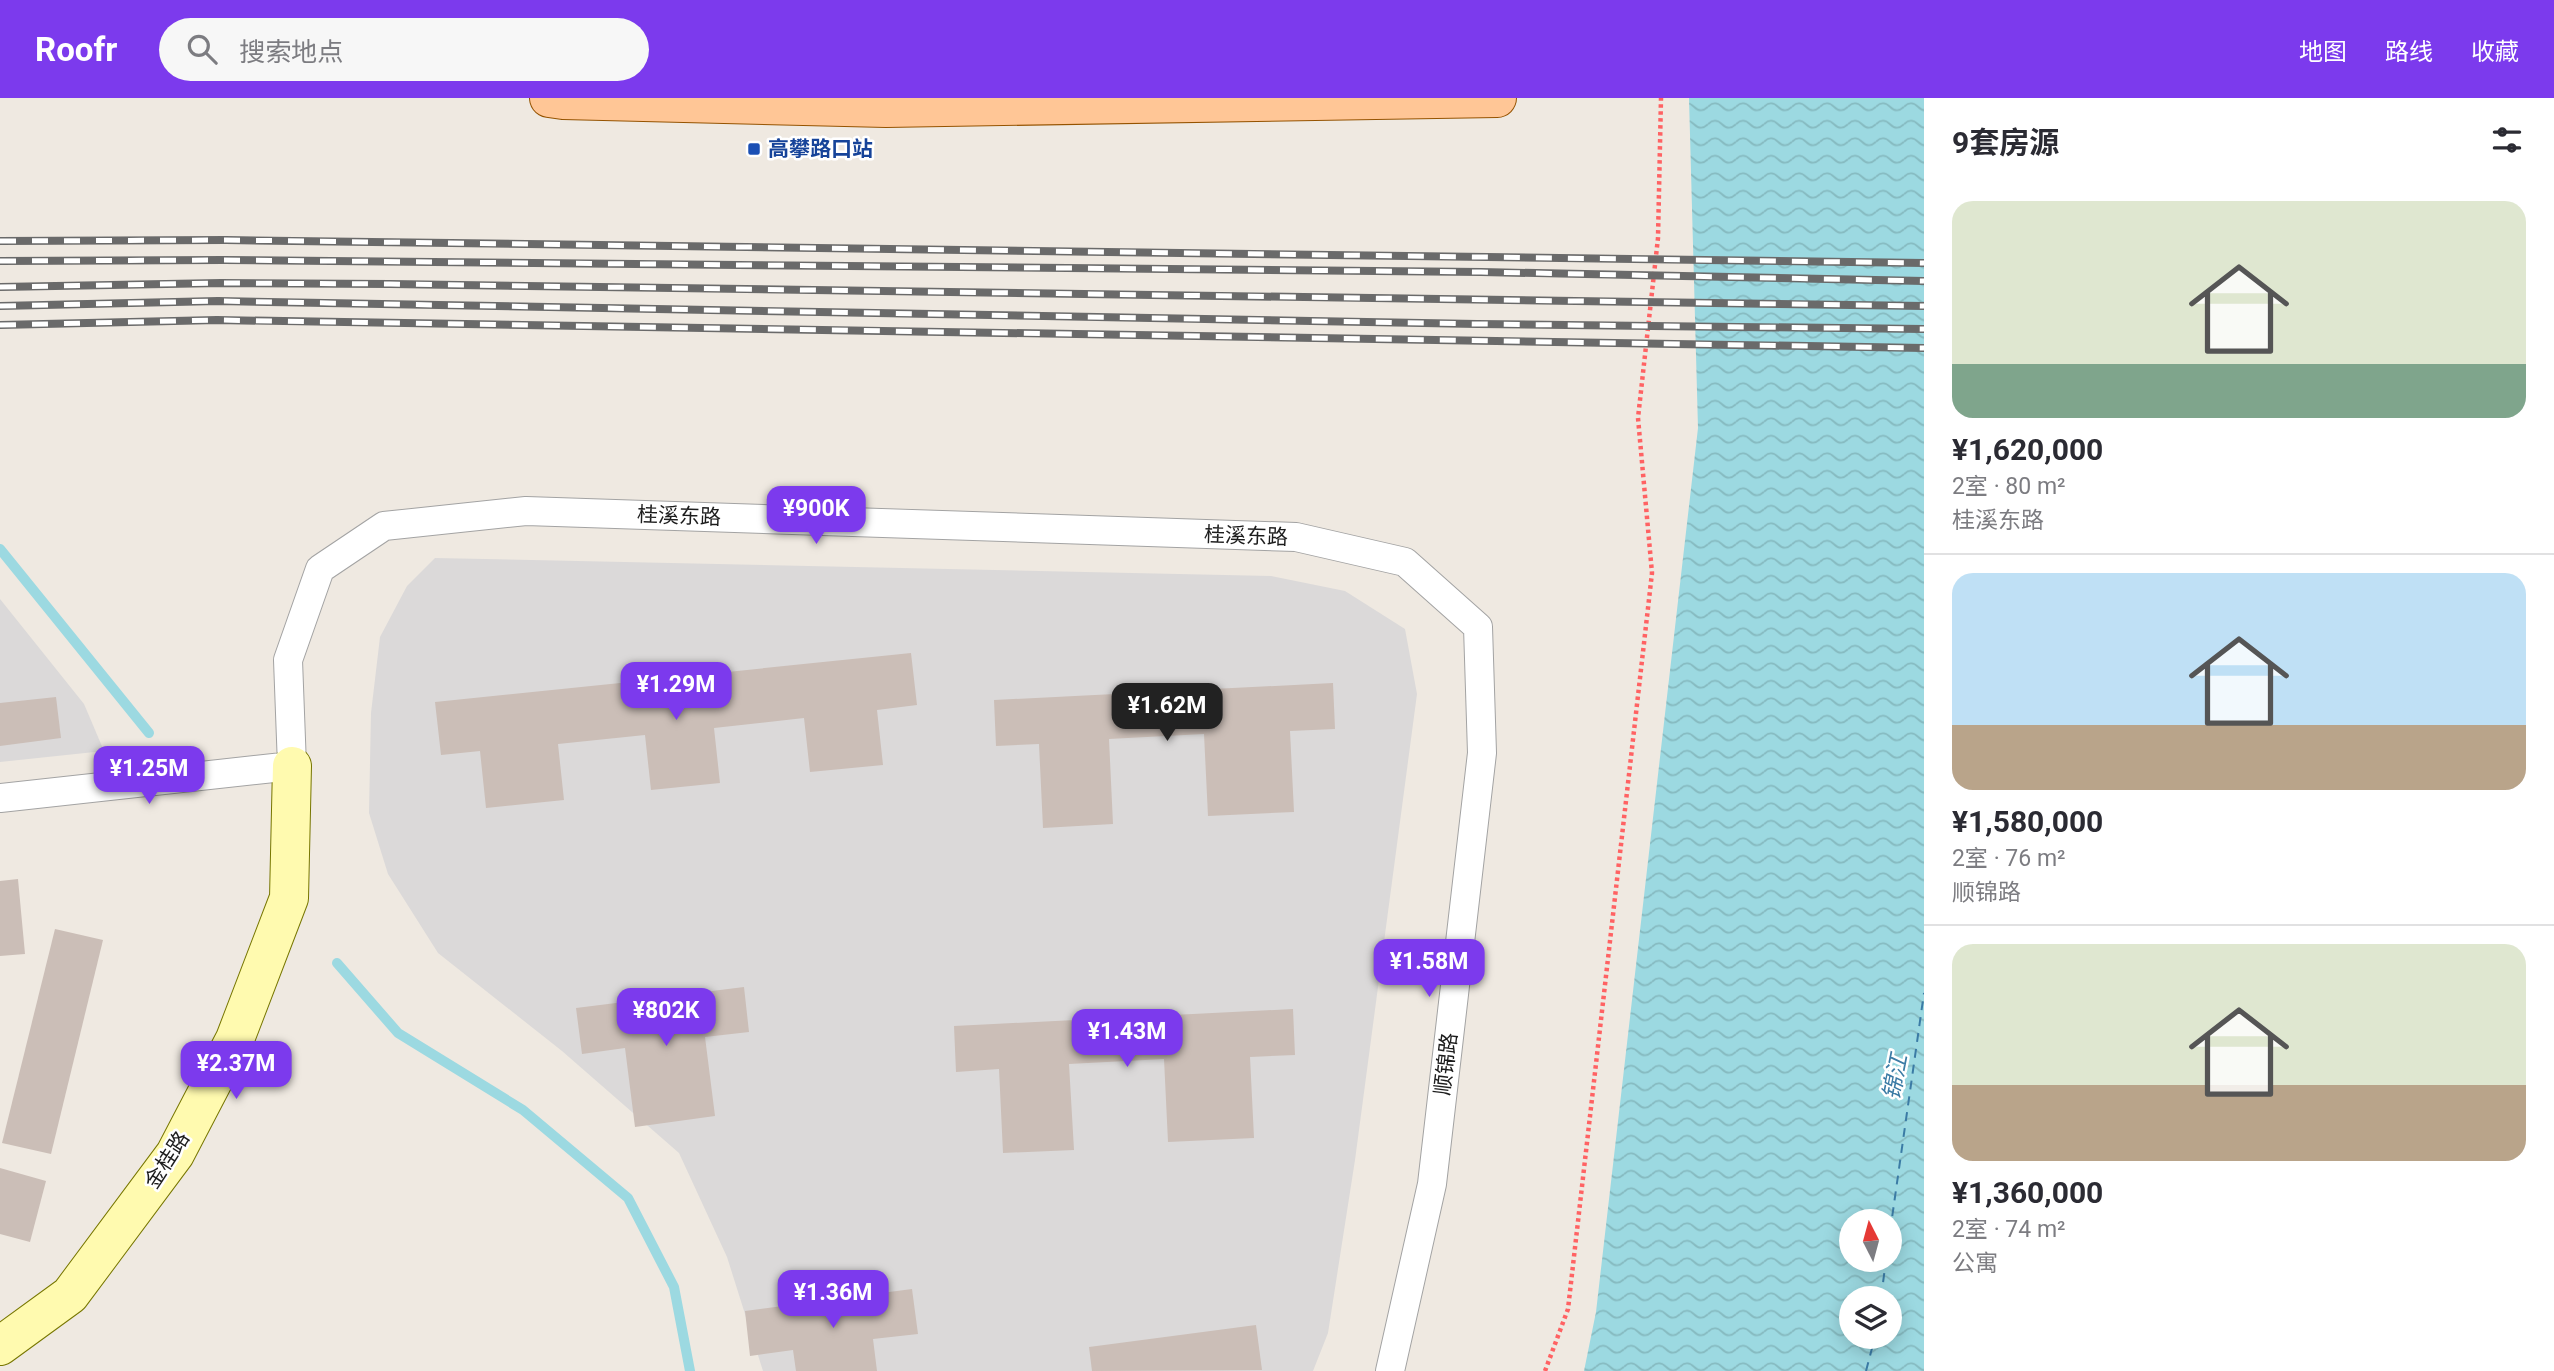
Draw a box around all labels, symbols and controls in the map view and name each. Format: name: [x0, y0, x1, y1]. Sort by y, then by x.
search box: [159, 18, 649, 81]
text: Roofr: [35, 30, 117, 69]
icon: search: [183, 30, 221, 68]
text: 搜索地点: [239, 37, 343, 67]
text: 地图: [2299, 38, 2347, 66]
text: 路线: [2385, 38, 2433, 66]
text: 收藏: [2471, 38, 2519, 66]
icon: filters: [2488, 121, 2526, 159]
text: 9套房源: [1952, 125, 2059, 160]
place label: 高攀路口站: [768, 137, 873, 161]
marker: 高攀路口站: [746, 141, 762, 157]
icon: home: [2176, 246, 2302, 372]
text: ¥1,620,000: [1952, 432, 2103, 467]
text: 2室 · 80 m²: [1952, 473, 2066, 500]
pin: ¥900K: [767, 486, 865, 546]
text: ¥900K: [783, 495, 849, 522]
street label: 桂溪东路: [637, 503, 721, 529]
text: 桂溪东路: [1952, 507, 2044, 534]
street label: 桂溪东路: [1204, 523, 1288, 549]
icon: home: [2176, 618, 2302, 744]
pin: ¥1.29M: [619, 662, 733, 722]
text: ¥1.29M: [637, 671, 715, 698]
pin: ¥1.62M: [1110, 684, 1224, 743]
text: ¥1.62M: [1128, 692, 1206, 719]
pin: ¥1.25M: [92, 746, 206, 806]
text: ¥1.25M: [110, 755, 188, 782]
text: ¥1,580,000: [1952, 804, 2103, 839]
text: 2室 · 76 m²: [1952, 845, 2066, 872]
text: 顺锦路: [1952, 879, 2021, 906]
pin: ¥1.58M: [1372, 940, 1486, 999]
text: ¥1.58M: [1390, 948, 1468, 975]
pin: ¥802K: [617, 988, 715, 1048]
icon: home: [2176, 989, 2302, 1115]
text: ¥802K: [633, 997, 699, 1024]
pin: ¥1.43M: [1070, 1010, 1184, 1069]
text: ¥1.43M: [1088, 1018, 1166, 1045]
street label: 顺锦路: [1430, 1031, 1462, 1097]
pin: ¥2.37M: [179, 1042, 293, 1101]
water label: 锦江: [1878, 1049, 1914, 1102]
text: ¥2.37M: [197, 1050, 275, 1077]
street label: 金桂路: [140, 1127, 194, 1193]
text: ¥1,360,000: [1952, 1175, 2103, 1210]
north arrow: [1839, 1209, 1902, 1272]
map controls: [1839, 1209, 1902, 1349]
text: 2室 · 74 m²: [1952, 1216, 2066, 1243]
text: 公寓: [1952, 1250, 1998, 1277]
pin: ¥1.36M: [776, 1270, 890, 1330]
text: ¥1.36M: [794, 1279, 872, 1306]
button: layers: [1839, 1286, 1902, 1349]

